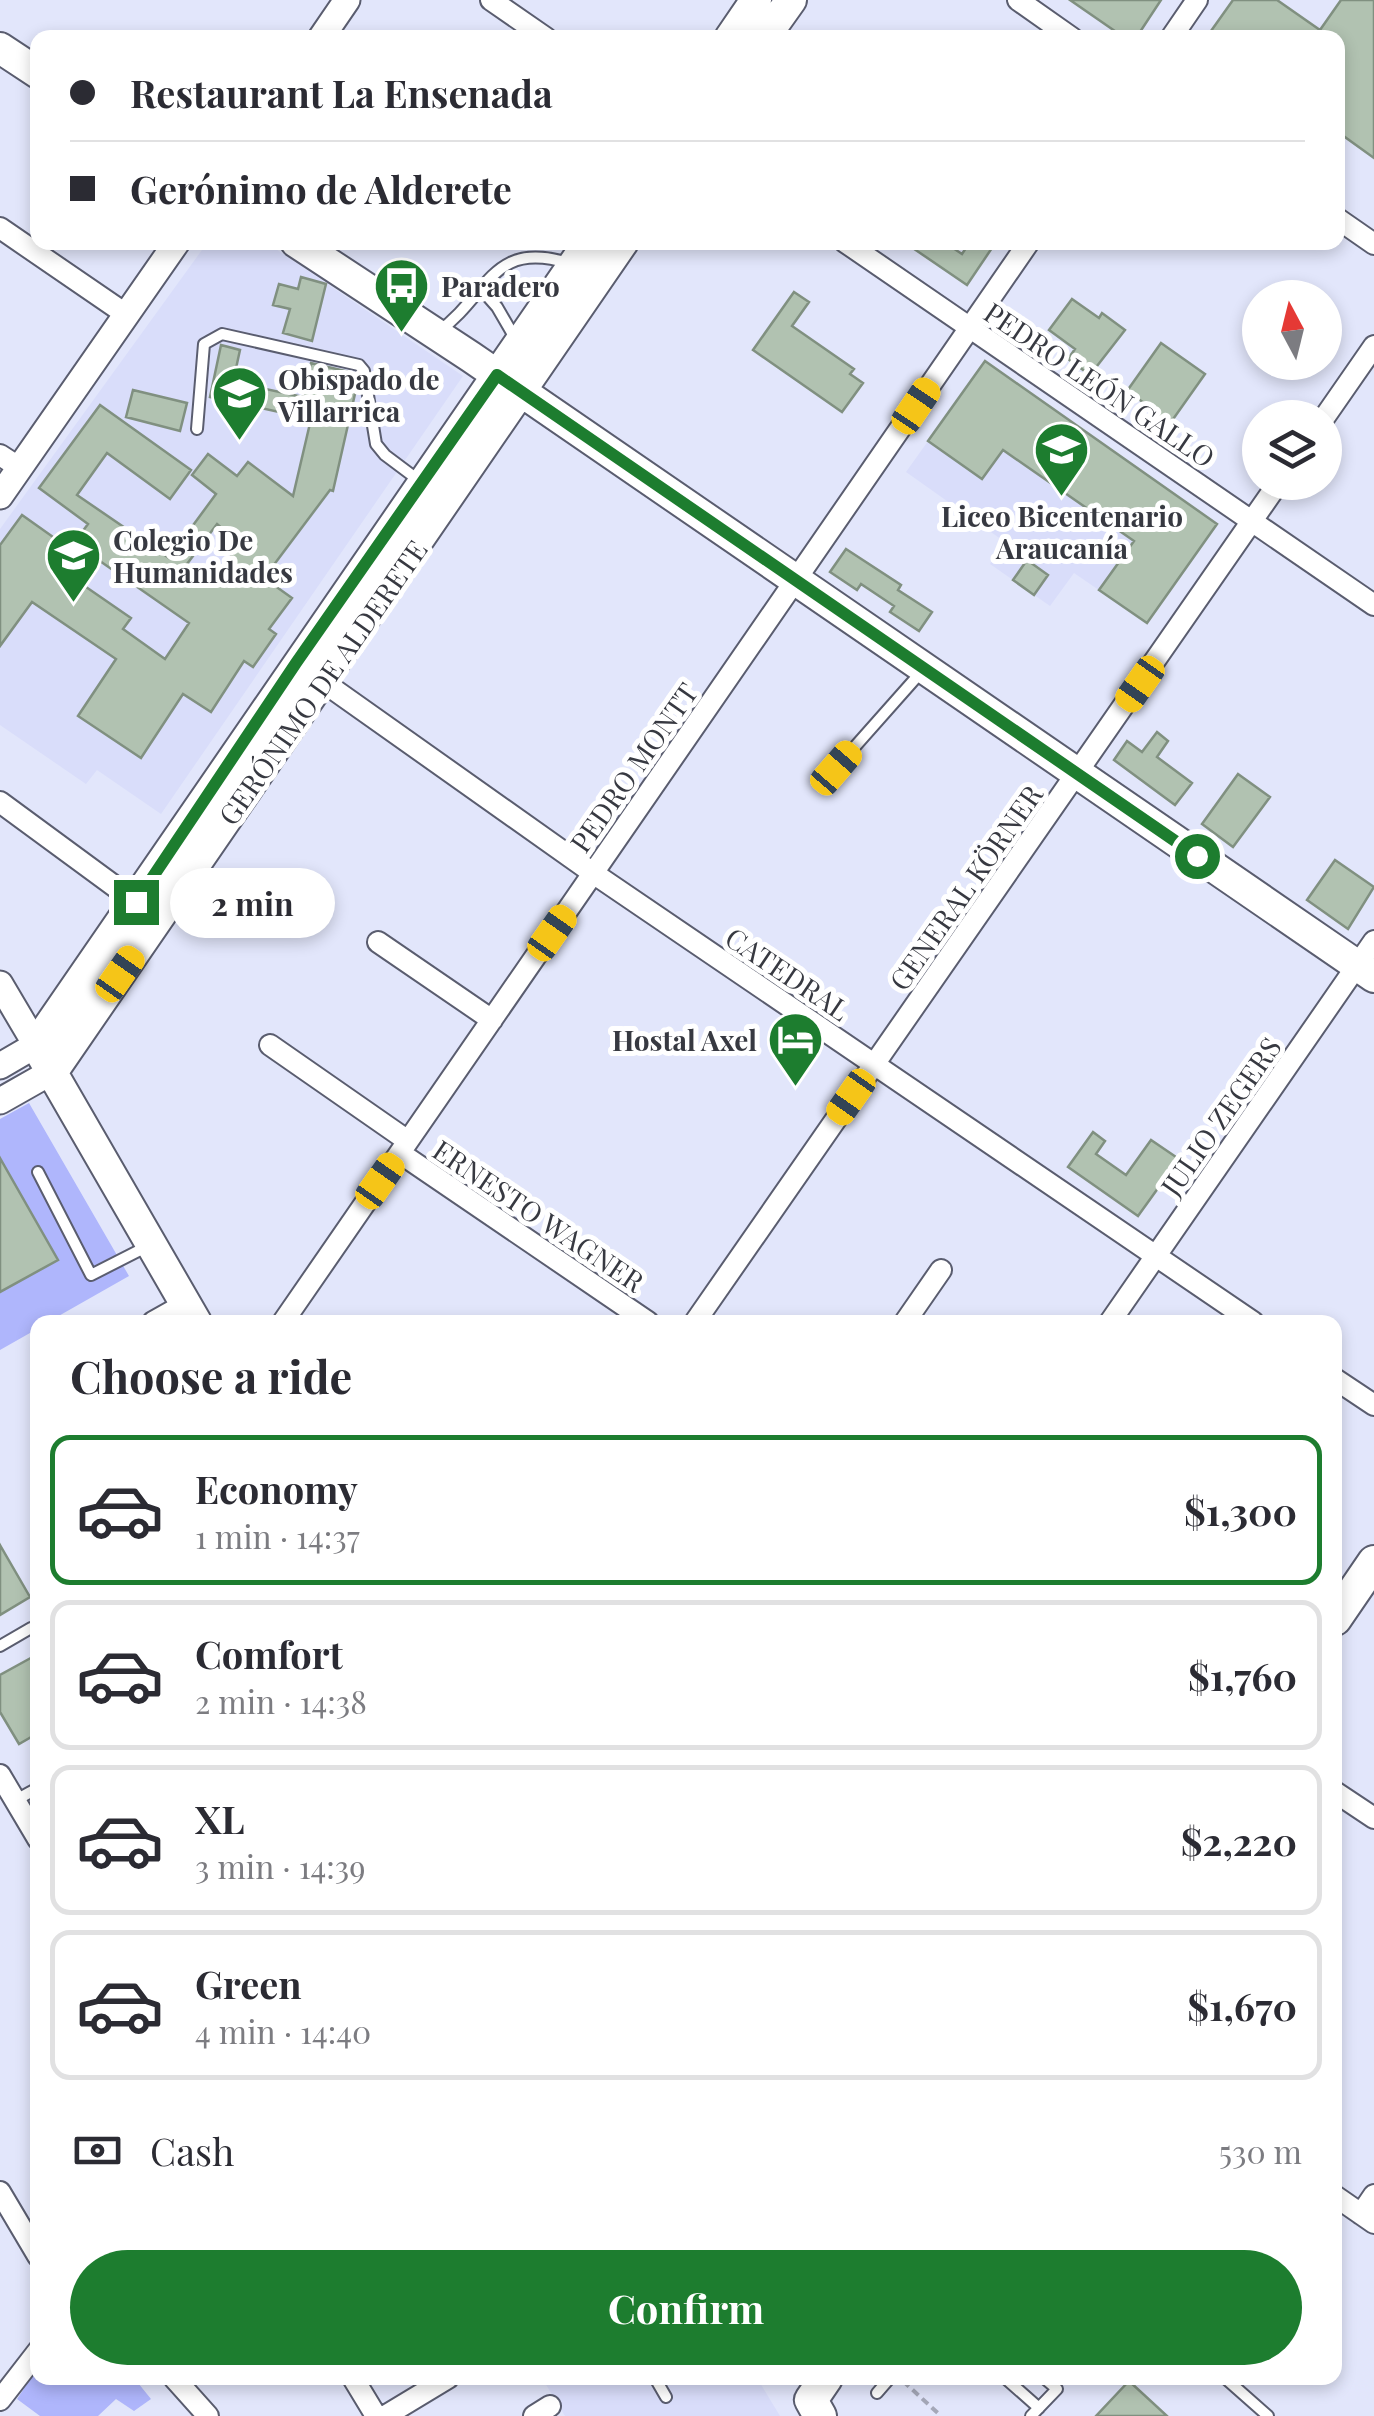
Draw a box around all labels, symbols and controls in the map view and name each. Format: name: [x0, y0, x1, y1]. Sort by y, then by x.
text: Restaurant La Ensenada: [130, 67, 553, 118]
text: Gerónimo de Alderete: [130, 163, 512, 214]
bus stop icon: Paradero: [372, 255, 432, 334]
place label: Paradero: [441, 267, 560, 304]
north arrow: [1242, 280, 1342, 380]
map controls: [1242, 280, 1342, 500]
street label: PEDRO LEÓN GALLO: [978, 293, 1222, 475]
place label: Obispado de Villarrica: [277, 360, 440, 429]
school or university icon: Obispado de Villarrica: [209, 364, 269, 443]
car: [887, 373, 945, 439]
button: layers: [1242, 400, 1342, 500]
school or university icon: Liceo Bicentenario Araucanía: [1032, 419, 1092, 498]
place label: Liceo Bicentenario Araucanía: [941, 497, 1183, 566]
place label: Colegio De Humanidades: [113, 521, 293, 590]
school or university icon: Colegio De Humanidades: [44, 525, 104, 604]
street label: GERÓNIMO DE ALDERETE: [209, 532, 435, 832]
car: [1111, 651, 1169, 717]
street label: PEDRO MONTT: [561, 675, 705, 859]
car: [805, 736, 867, 800]
street label: GENERAL KÖRNER: [880, 776, 1050, 997]
route start: [1175, 834, 1220, 879]
callout: 2 min: [171, 867, 336, 937]
route end: [114, 880, 159, 925]
text: 2 min: [211, 881, 294, 924]
car: [523, 900, 581, 966]
street label: CATEDRAL: [719, 918, 857, 1028]
car: [91, 941, 149, 1007]
hotel icon: Hostal Axel: [766, 1009, 826, 1088]
place label: Hostal Axel: [612, 1021, 757, 1058]
street label: JULIO ZEGERS: [1151, 1029, 1288, 1203]
car: [822, 1064, 880, 1130]
street label: ERNESTO WAGNER: [426, 1131, 652, 1300]
car: [351, 1148, 409, 1214]
text: Choose a ride: [70, 1345, 352, 1405]
text: Economy: [195, 1463, 358, 1514]
icon: car: [75, 1465, 165, 1555]
text: $1,300: [1184, 1485, 1297, 1536]
text: 1 min · 14:37: [195, 1514, 360, 1557]
text: Comfort: [195, 1628, 343, 1679]
icon: car: [75, 1630, 165, 1720]
text: $1,760: [1188, 1650, 1297, 1701]
text: 2 min · 14:38: [195, 1679, 367, 1722]
text: XL: [195, 1793, 244, 1844]
icon: car: [75, 1795, 165, 1885]
text: $2,220: [1181, 1815, 1297, 1866]
text: 3 min · 14:39: [195, 1844, 366, 1887]
text: Green: [195, 1958, 302, 2009]
icon: car: [75, 1960, 165, 2050]
text: $1,670: [1187, 1980, 1297, 2031]
text: 4 min · 14:40: [195, 2009, 371, 2052]
icon: cash: [70, 2123, 125, 2178]
text: Cash: [150, 2125, 234, 2176]
text: 530 m: [1219, 2129, 1302, 2172]
button: Confirm: [70, 2250, 1302, 2365]

